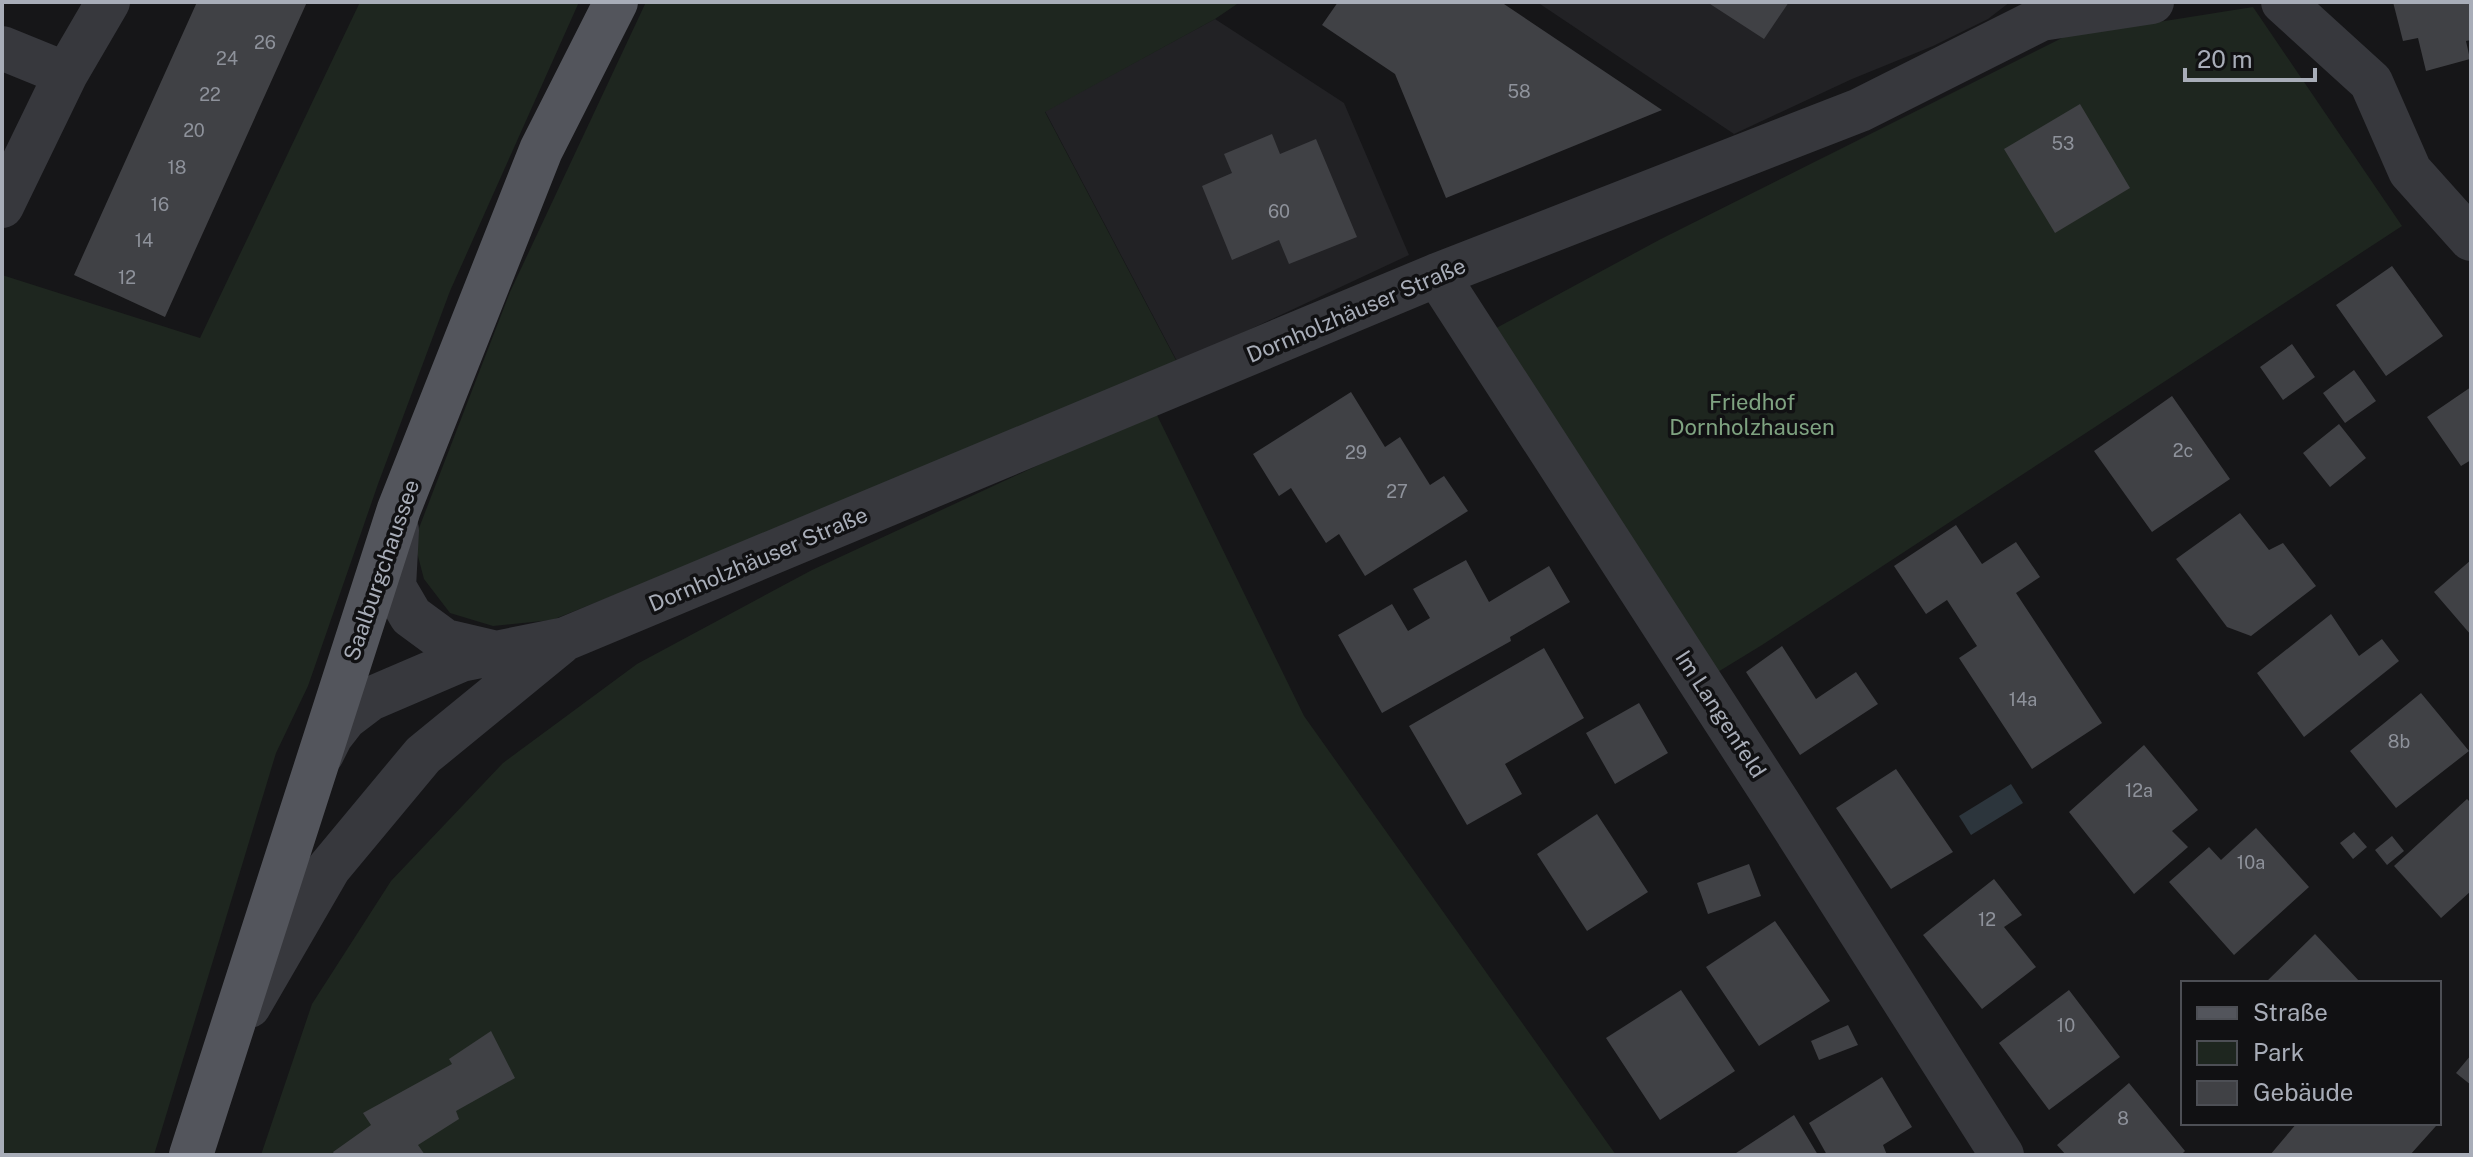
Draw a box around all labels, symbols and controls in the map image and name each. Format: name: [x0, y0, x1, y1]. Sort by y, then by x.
house number: 26: [254, 32, 276, 53]
scale bar: [2185, 32, 2315, 82]
text: 20 m: [2197, 45, 2253, 73]
house number: 24: [216, 48, 238, 69]
house number: 58: [1507, 81, 1531, 102]
house number: 22: [199, 84, 221, 105]
house number: 20: [183, 120, 205, 141]
house number: 53: [2052, 133, 2074, 154]
house number: 18: [168, 157, 186, 178]
house number: 16: [151, 194, 169, 215]
house number: 60: [1268, 201, 1290, 222]
house number: 14: [135, 230, 153, 251]
street label: Dornholzhäuser Straße: [1243, 252, 1469, 368]
house number: 12: [118, 267, 136, 288]
park label: Friedhof Dornholzhausen: [1669, 389, 1835, 440]
house number: 2c: [2173, 440, 2193, 461]
house number: 29: [1345, 442, 1367, 463]
street label: Saalburgchaussee: [338, 476, 424, 664]
house number: 27: [1386, 481, 1408, 502]
street label: Dornholzhäuser Straße: [645, 501, 871, 617]
street label: Im Langenfeld: [1670, 646, 1772, 782]
house number: 14a: [2009, 689, 2037, 710]
house number: 8b: [2388, 731, 2410, 752]
house number: 12a: [2125, 780, 2153, 801]
house number: 10a: [2237, 852, 2265, 873]
house number: 12: [1978, 909, 1996, 930]
legend: [2181, 981, 2441, 1125]
text: Straße: [2253, 998, 2328, 1026]
house number: 10: [2057, 1015, 2075, 1036]
text: Park: [2253, 1038, 2304, 1066]
text: Gebäude: [2253, 1078, 2353, 1106]
house number: 8: [2117, 1108, 2129, 1129]

